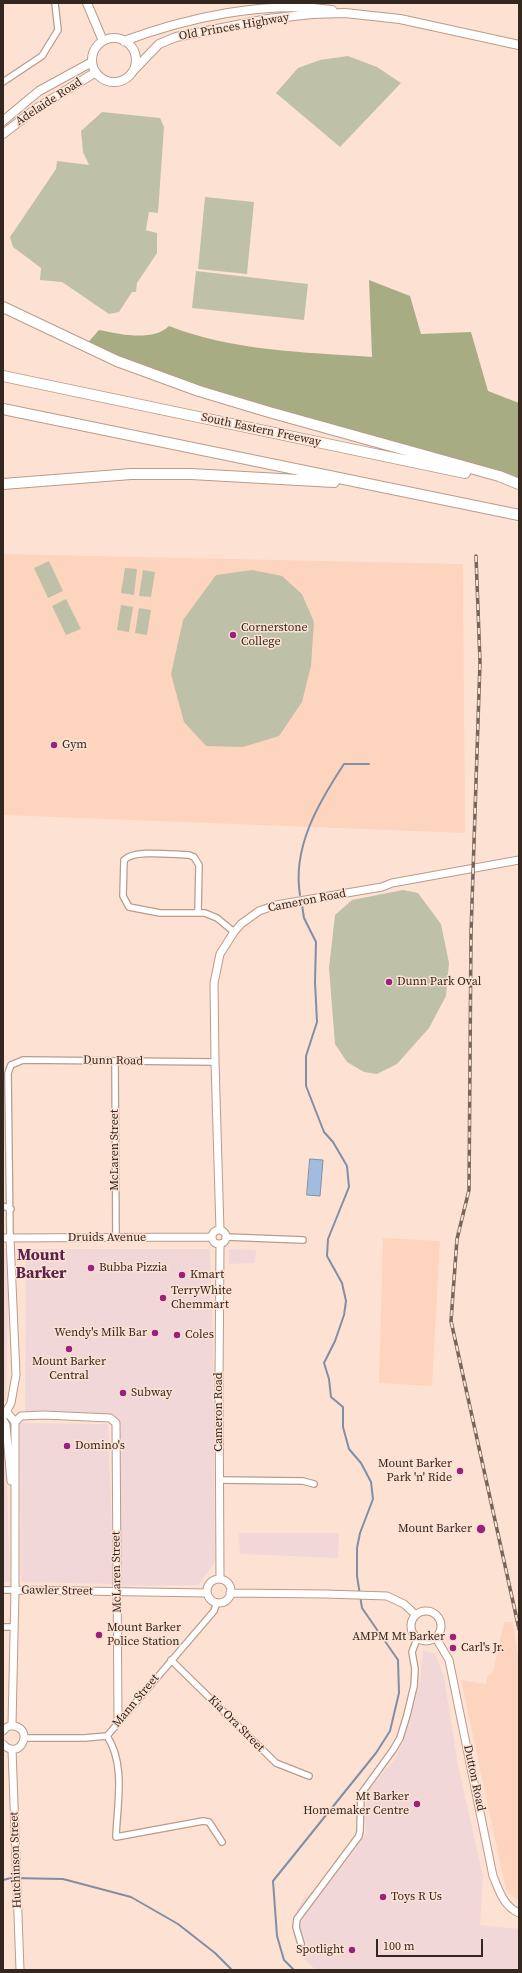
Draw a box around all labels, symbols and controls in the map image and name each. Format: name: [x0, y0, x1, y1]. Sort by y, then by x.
street label: Old Princes Highway: [178, 10, 290, 44]
street label: Adelaide Road: [13, 75, 85, 129]
street label: South Eastern Freeway: [200, 410, 322, 450]
place label: Cornerstone College: [241, 621, 308, 649]
marker: Cornerstone College: [228, 630, 238, 640]
place label: Gym: [62, 738, 87, 752]
marker: Gym: [49, 740, 59, 750]
street label: Cameron Road: [267, 886, 347, 916]
place label: Dunn Park Oval: [397, 975, 481, 989]
marker: Dunn Park Oval: [384, 977, 394, 987]
street label: Dunn Road: [83, 1053, 143, 1069]
street label: McLaren Street: [108, 1109, 122, 1191]
street label: Druids Avenue: [68, 1231, 146, 1245]
district label: Mount Barker: [16, 1246, 66, 1284]
place label: Bubba Pizzia: [99, 1261, 167, 1275]
marker: Bubba Pizzia: [86, 1263, 96, 1273]
place label: Kmart: [190, 1268, 224, 1282]
marker: Kmart: [177, 1270, 187, 1280]
place label: TerryWhite Chemmart: [171, 1284, 232, 1312]
marker: TerryWhite Chemmart: [158, 1293, 168, 1303]
place label: Wendy's Milk Bar: [54, 1326, 147, 1340]
marker: Wendy's Milk Bar: [150, 1328, 160, 1338]
place label: Coles: [185, 1328, 214, 1342]
marker: Coles: [172, 1330, 182, 1340]
marker: Mount Barker Central: [64, 1344, 74, 1354]
place label: Mount Barker Central: [32, 1355, 106, 1383]
street label: Cameron Road: [212, 1372, 226, 1452]
place label: Subway: [131, 1386, 172, 1400]
marker: Subway: [118, 1388, 128, 1398]
place label: Domino's: [75, 1439, 125, 1453]
marker: Domino's: [62, 1441, 72, 1451]
place label: Mount Barker Park 'n' Ride: [378, 1457, 452, 1485]
marker: Mount Barker Park 'n' Ride: [455, 1466, 465, 1476]
place label: Mount Barker: [398, 1522, 472, 1536]
marker: Mount Barker: [475, 1523, 487, 1535]
street label: McLaren Street: [109, 1531, 125, 1613]
street label: Gawler Street: [21, 1583, 93, 1599]
place label: Mount Barker Police Station: [107, 1621, 181, 1649]
marker: Mount Barker Police Station: [94, 1630, 104, 1640]
place label: AMPM Mt Barker: [352, 1630, 445, 1644]
marker: AMPM Mt Barker: [448, 1632, 458, 1642]
place label: Carl's Jr.: [461, 1641, 504, 1655]
marker: Carl's Jr.: [448, 1643, 458, 1653]
street label: Mann Street: [110, 1671, 162, 1731]
street label: Kia Ora Street: [205, 1693, 267, 1755]
street label: Dutton Road: [460, 1744, 488, 1812]
place label: Mt Barker Homemaker Centre: [303, 1790, 409, 1818]
marker: Mt Barker Homemaker Centre: [412, 1799, 422, 1809]
street label: Hutchinson Street: [7, 1811, 25, 1909]
place label: Toys R Us: [391, 1890, 442, 1904]
marker: Toys R Us: [378, 1892, 388, 1902]
scale bar: [378, 1931, 485, 1957]
text: 100 m: [383, 1938, 415, 1954]
place label: Spotlight: [296, 1943, 344, 1957]
marker: Spotlight: [347, 1945, 357, 1955]

